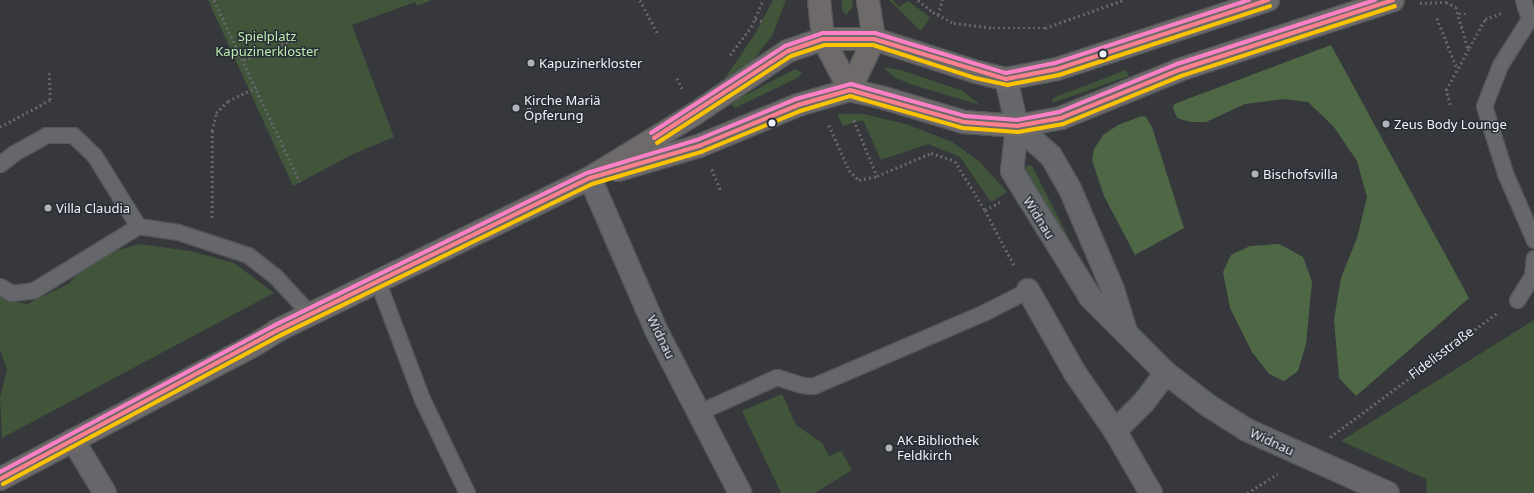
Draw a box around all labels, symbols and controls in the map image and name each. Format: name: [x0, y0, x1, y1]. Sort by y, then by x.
park label: Spielplatz Kapuzinerkloster: [215, 29, 319, 60]
unlabelled marker: [1098, 49, 1108, 59]
place label: Kapuzinerkloster: [539, 55, 642, 71]
marker: Kapuzinerkloster: [526, 58, 536, 68]
place label: Kirche Mariä Öpferung: [524, 93, 601, 124]
marker: Kirche Mariä Öpferung: [511, 103, 521, 113]
place label: Zeus Body Lounge: [1394, 116, 1507, 132]
unlabelled marker: [767, 118, 777, 128]
marker: Zeus Body Lounge: [1381, 119, 1391, 129]
place label: Bischofsvilla: [1263, 166, 1338, 182]
marker: Bischofsvilla: [1250, 169, 1260, 179]
street label: Widnau: [1020, 194, 1058, 242]
place label: Villa Claudia: [56, 200, 130, 216]
marker: Villa Claudia: [43, 203, 53, 213]
street label: Widnau: [644, 313, 678, 361]
street label: Fidelisstraße: [1405, 324, 1477, 382]
street label: Widnau: [1247, 425, 1297, 459]
place label: AK-Bibliothek Feldkirch: [897, 433, 979, 464]
marker: AK-Bibliothek Feldkirch: [884, 443, 894, 453]

